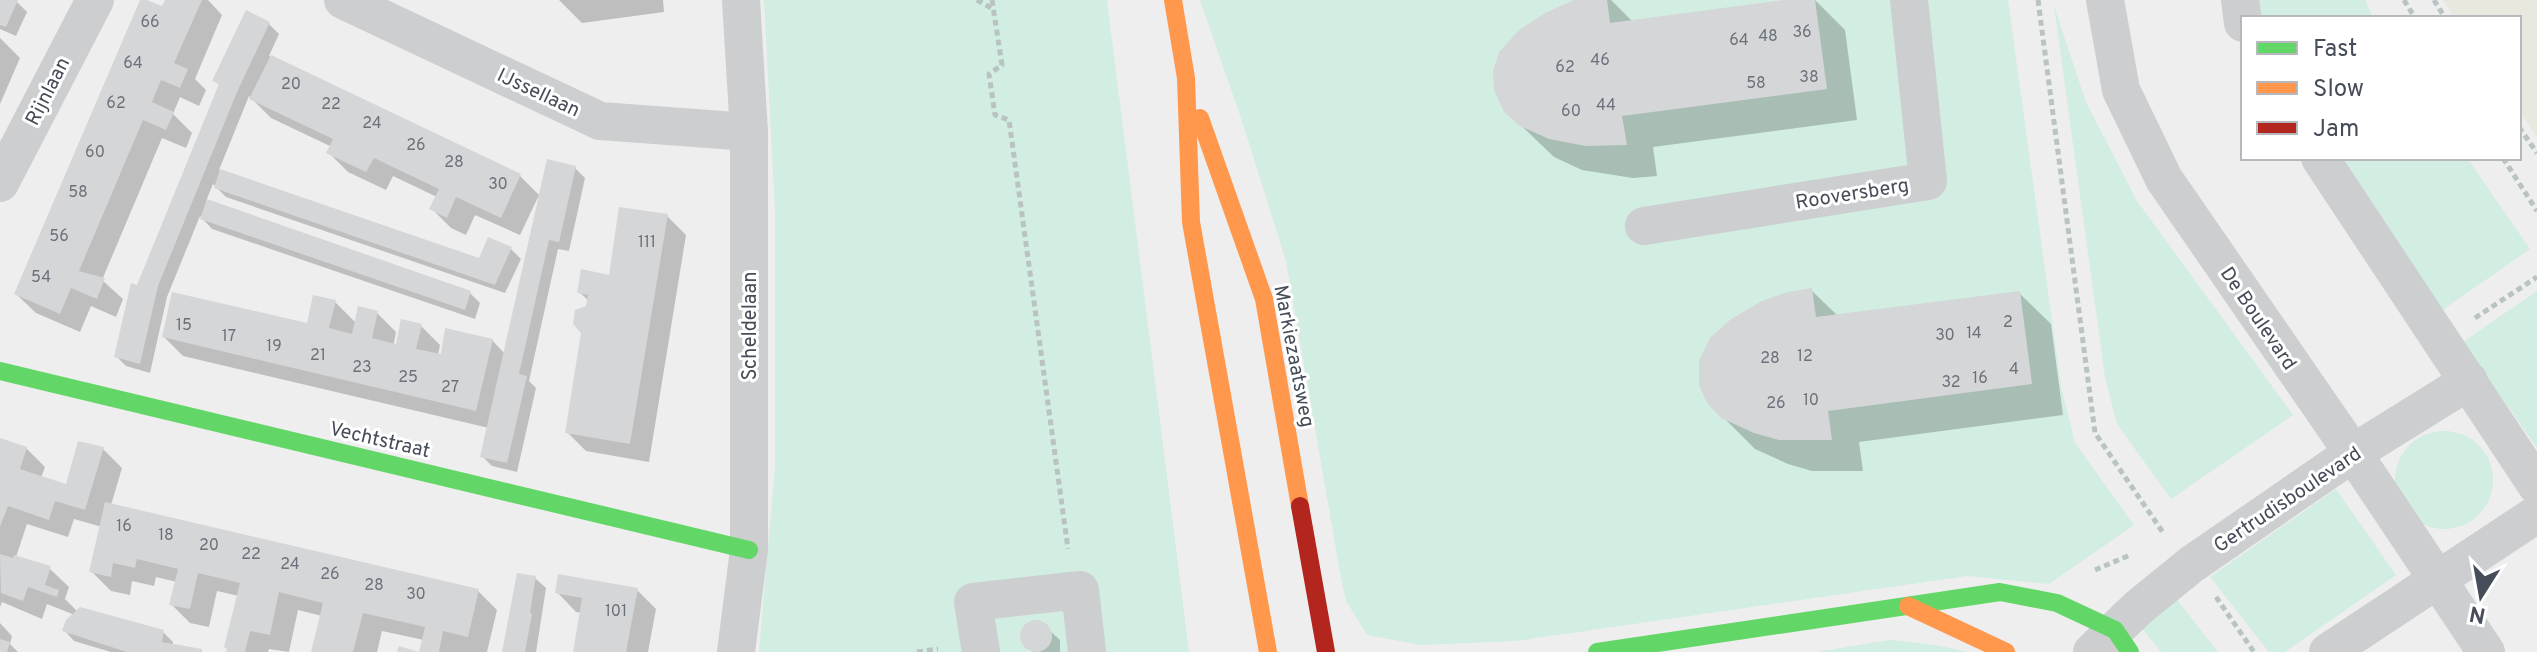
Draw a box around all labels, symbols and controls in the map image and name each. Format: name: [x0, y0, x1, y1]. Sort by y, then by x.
house number: 66: [140, 13, 160, 33]
legend: [2241, 16, 2521, 160]
house number: 36: [1792, 23, 1812, 43]
house number: 48: [1758, 27, 1778, 47]
house number: 64: [1729, 31, 1749, 51]
text: Fast: [2313, 35, 2357, 65]
house number: 46: [1590, 51, 1610, 71]
street label: Rijnlaan: [21, 53, 77, 130]
house number: 64: [123, 54, 143, 74]
house number: 62: [1555, 58, 1575, 78]
street label: IJssellaan: [492, 63, 584, 124]
house number: 38: [1799, 68, 1819, 88]
house number: 58: [1746, 74, 1766, 94]
house number: 20: [281, 75, 301, 95]
text: Slow: [2313, 75, 2364, 105]
house number: 62: [106, 94, 126, 114]
house number: 22: [321, 95, 341, 115]
house number: 44: [1596, 96, 1616, 116]
house number: 60: [1561, 102, 1581, 122]
house number: 24: [362, 114, 382, 134]
text: Jam: [2313, 115, 2359, 145]
house number: 26: [406, 136, 426, 156]
house number: 60: [85, 143, 105, 163]
house number: 28: [444, 153, 464, 173]
street label: Rooversberg: [1794, 173, 1911, 217]
house number: 30: [488, 175, 508, 195]
house number: 58: [68, 183, 88, 203]
house number: 56: [49, 227, 69, 247]
house number: 111: [638, 233, 656, 253]
street label: De Boulevard: [2213, 262, 2301, 376]
house number: 54: [31, 268, 51, 288]
street label: Scheldelaan: [738, 271, 764, 381]
street label: Markiezaatsweg: [1267, 283, 1320, 430]
house number: 2: [2003, 313, 2013, 333]
house number: 15: [176, 316, 192, 336]
house number: 14: [1966, 324, 1982, 344]
house number: 30: [1935, 326, 1955, 346]
house number: 17: [222, 327, 236, 347]
house number: 19: [266, 337, 282, 357]
house number: 21: [310, 346, 326, 366]
house number: 12: [1797, 347, 1813, 367]
house number: 28: [1760, 349, 1780, 369]
house number: 23: [352, 358, 372, 378]
house number: 4: [2009, 360, 2019, 380]
house number: 25: [398, 368, 418, 388]
house number: 16: [1972, 369, 1988, 389]
house number: 32: [1941, 373, 1961, 393]
house number: 27: [441, 378, 459, 398]
house number: 10: [1803, 391, 1819, 411]
house number: 26: [1766, 394, 1786, 414]
street label: Vechtstraat: [327, 417, 432, 465]
street label: Gertrudisboulevard: [2209, 442, 2367, 560]
house number: 16: [116, 517, 132, 537]
house number: 18: [158, 526, 174, 546]
house number: 20: [199, 536, 219, 556]
house number: 22: [241, 545, 261, 565]
house number: 24: [280, 555, 300, 575]
north arrow: [2441, 556, 2521, 636]
house number: 26: [320, 565, 340, 585]
house number: 28: [364, 576, 384, 596]
house number: 30: [406, 585, 426, 605]
text: N: [2467, 598, 2488, 628]
house number: 101: [605, 602, 627, 622]

